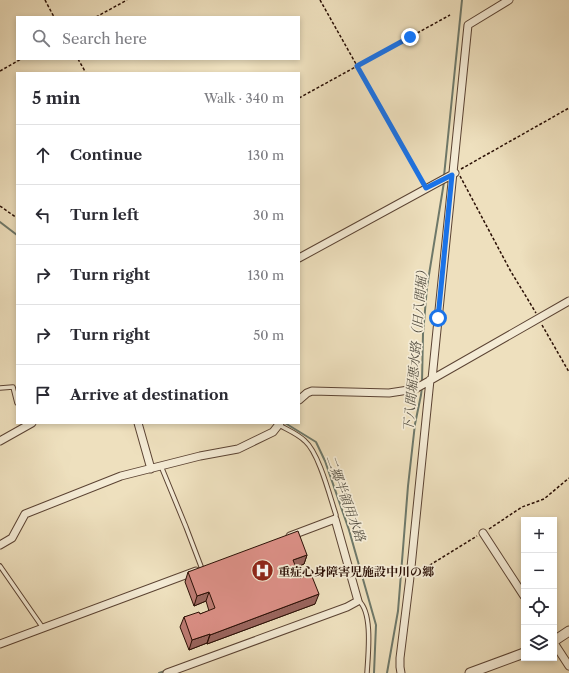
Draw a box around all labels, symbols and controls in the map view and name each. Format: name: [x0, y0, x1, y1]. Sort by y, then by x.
search box: [16, 16, 300, 60]
icon: search: [30, 27, 52, 49]
route end: [401, 28, 419, 46]
text: Search here: [62, 29, 147, 48]
text: 5 min: [32, 88, 80, 108]
text: Walk · 340 m: [204, 90, 284, 106]
icon: ahead: [32, 144, 54, 166]
text: Continue: [70, 145, 142, 164]
text: 130 m: [248, 147, 284, 163]
icon: left: [32, 204, 54, 226]
text: Turn left: [70, 205, 139, 224]
text: 30 m: [253, 207, 284, 223]
water label: 下八間堀悪水路（旧八間堀）: [400, 263, 430, 433]
icon: right: [32, 264, 54, 286]
text: Turn right: [70, 265, 150, 284]
text: 130 m: [248, 267, 284, 283]
route start: [429, 309, 447, 327]
icon: right: [32, 324, 54, 346]
text: Turn right: [70, 325, 150, 344]
text: 50 m: [253, 327, 284, 343]
icon: arrive: [32, 384, 54, 406]
text: Arrive at destination: [70, 385, 229, 404]
water label: 二郷半領用水路: [323, 453, 369, 544]
map controls: [521, 517, 557, 661]
button: +: [521, 517, 557, 553]
button: −: [521, 553, 557, 589]
hospital icon: 重症心身障害児施設中川の郷: [249, 558, 275, 584]
place label: 重症心身障害児施設中川の郷: [278, 564, 435, 579]
button: locate: [521, 589, 557, 625]
button: layers: [521, 625, 557, 661]

